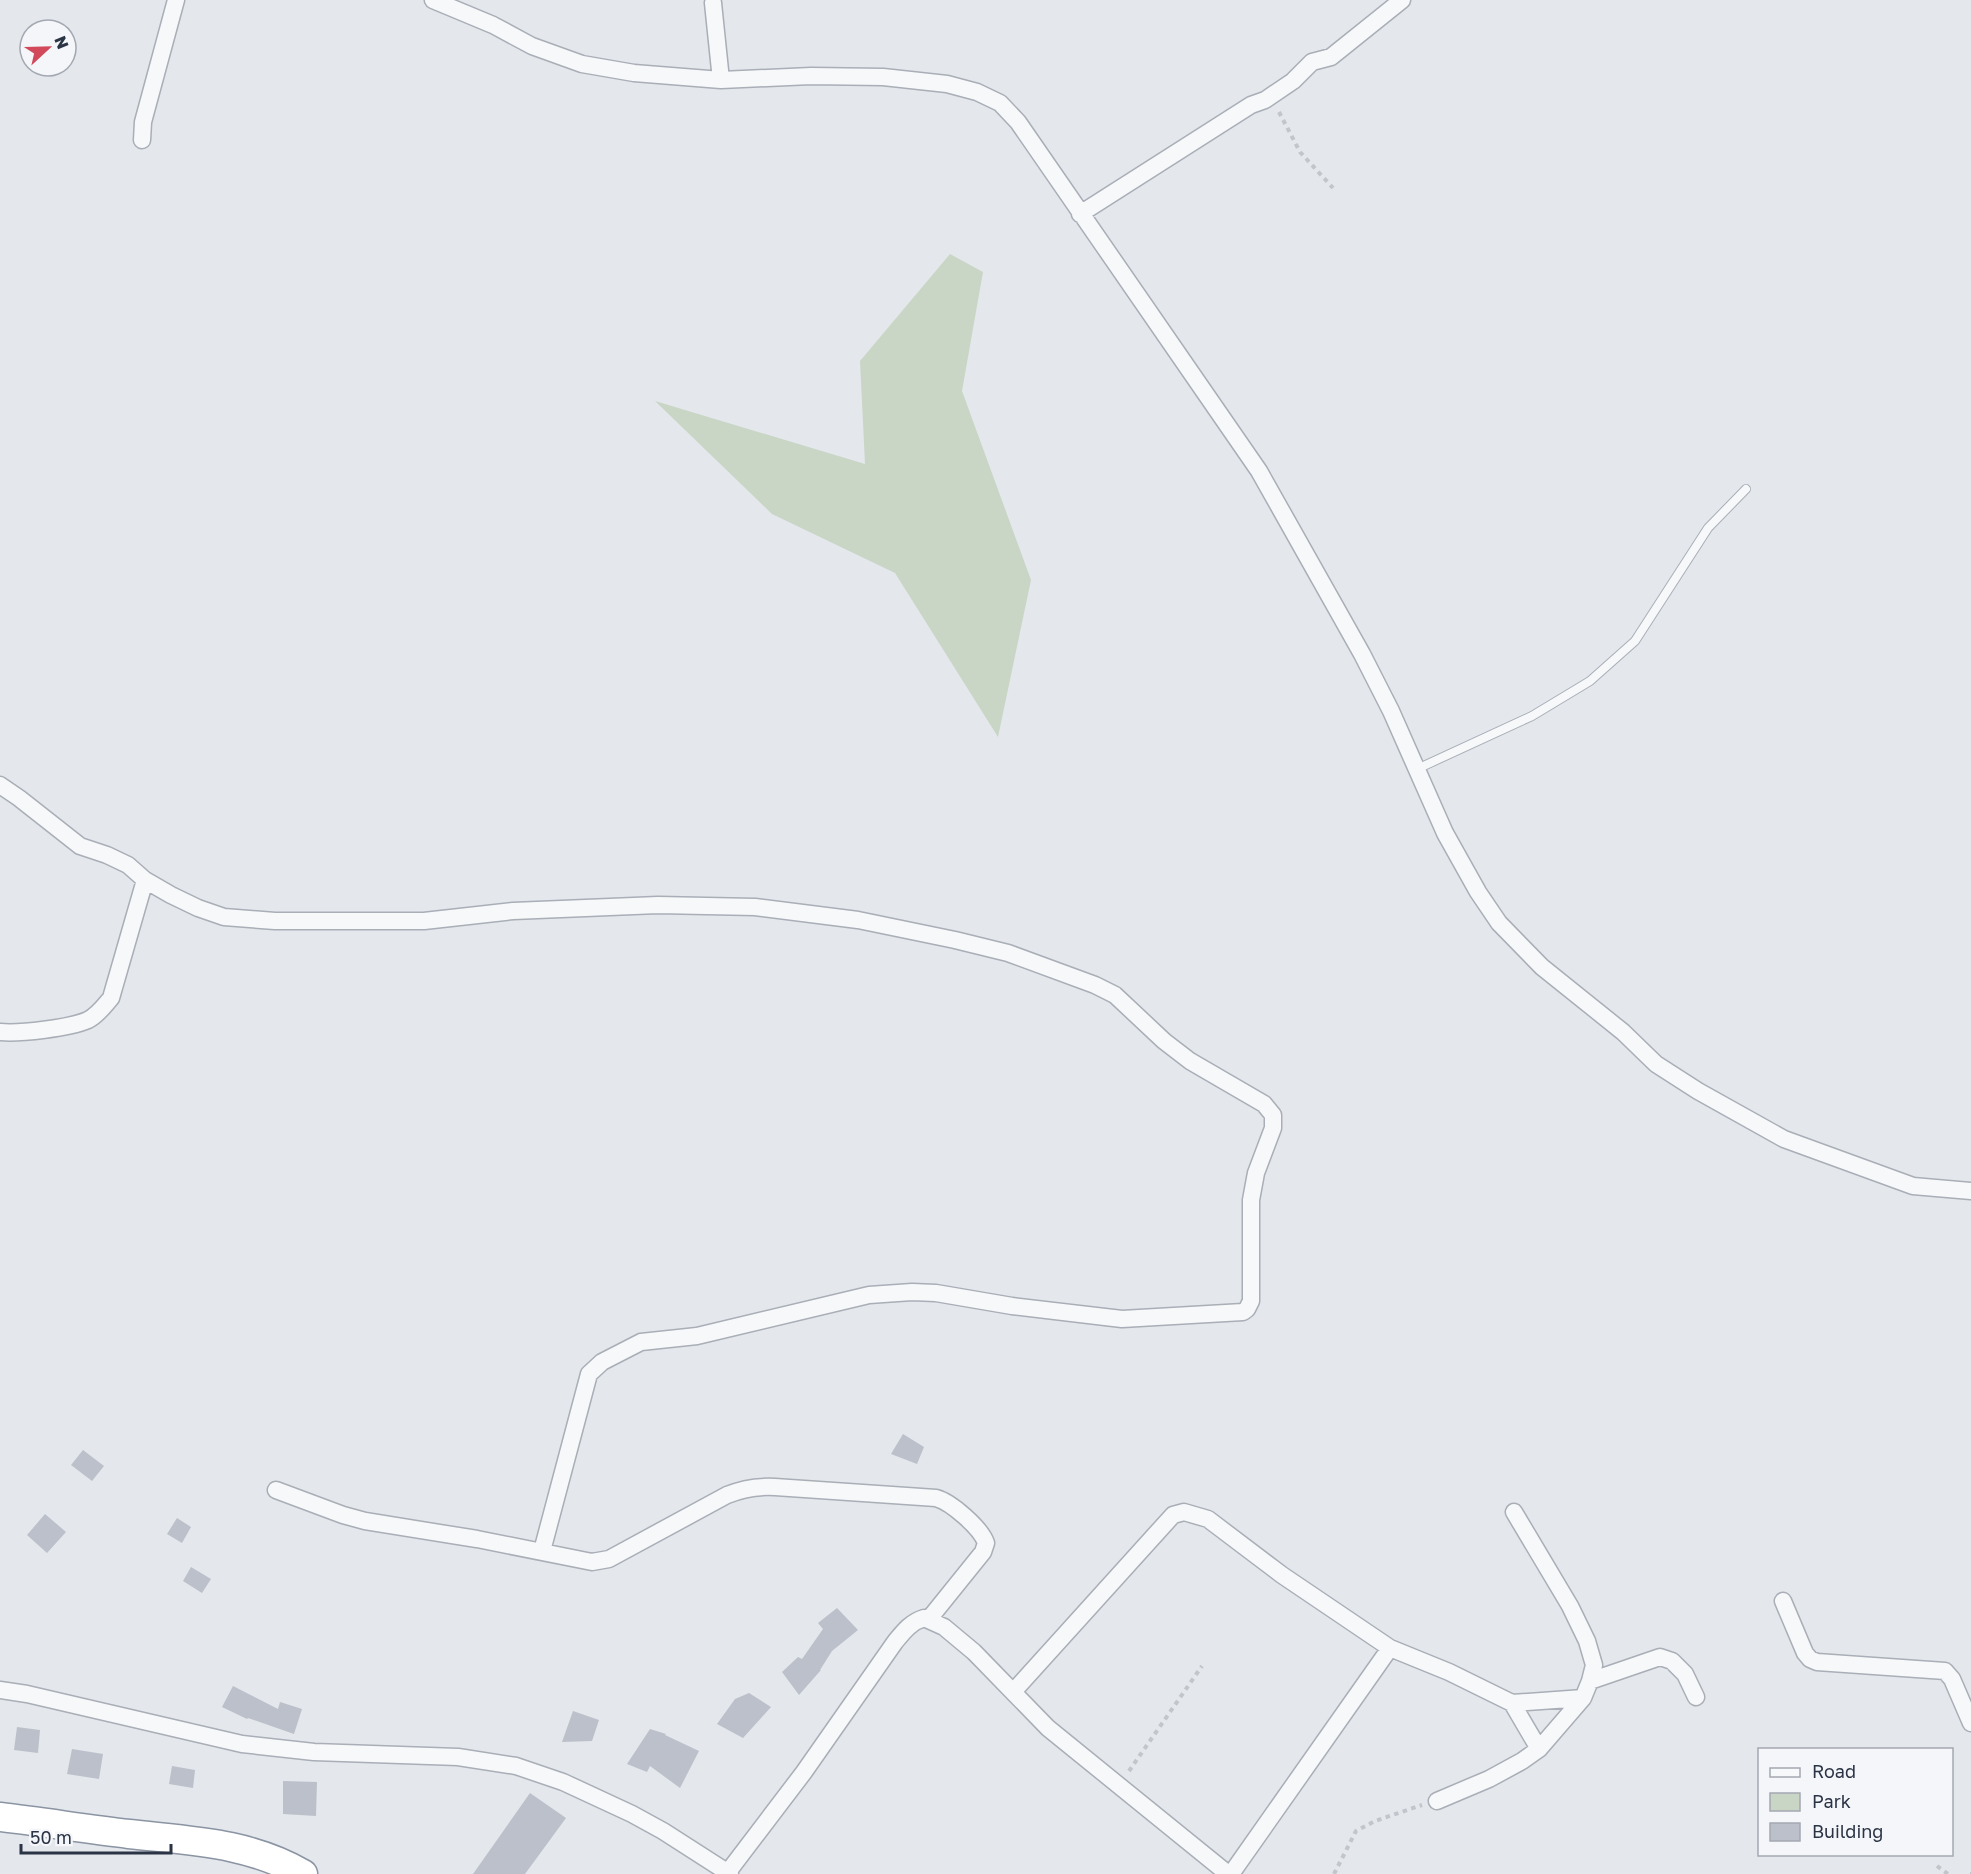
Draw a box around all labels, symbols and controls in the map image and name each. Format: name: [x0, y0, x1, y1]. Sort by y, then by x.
north arrow: [18, 18, 78, 78]
text: N: [50, 33, 73, 52]
legend: [1758, 1748, 1953, 1856]
text: Road: [1812, 1760, 1856, 1782]
text: Park: [1812, 1790, 1851, 1812]
scale bar: [21, 1817, 171, 1855]
text: Building: [1812, 1820, 1883, 1842]
text: 50 m: [30, 1826, 72, 1848]

